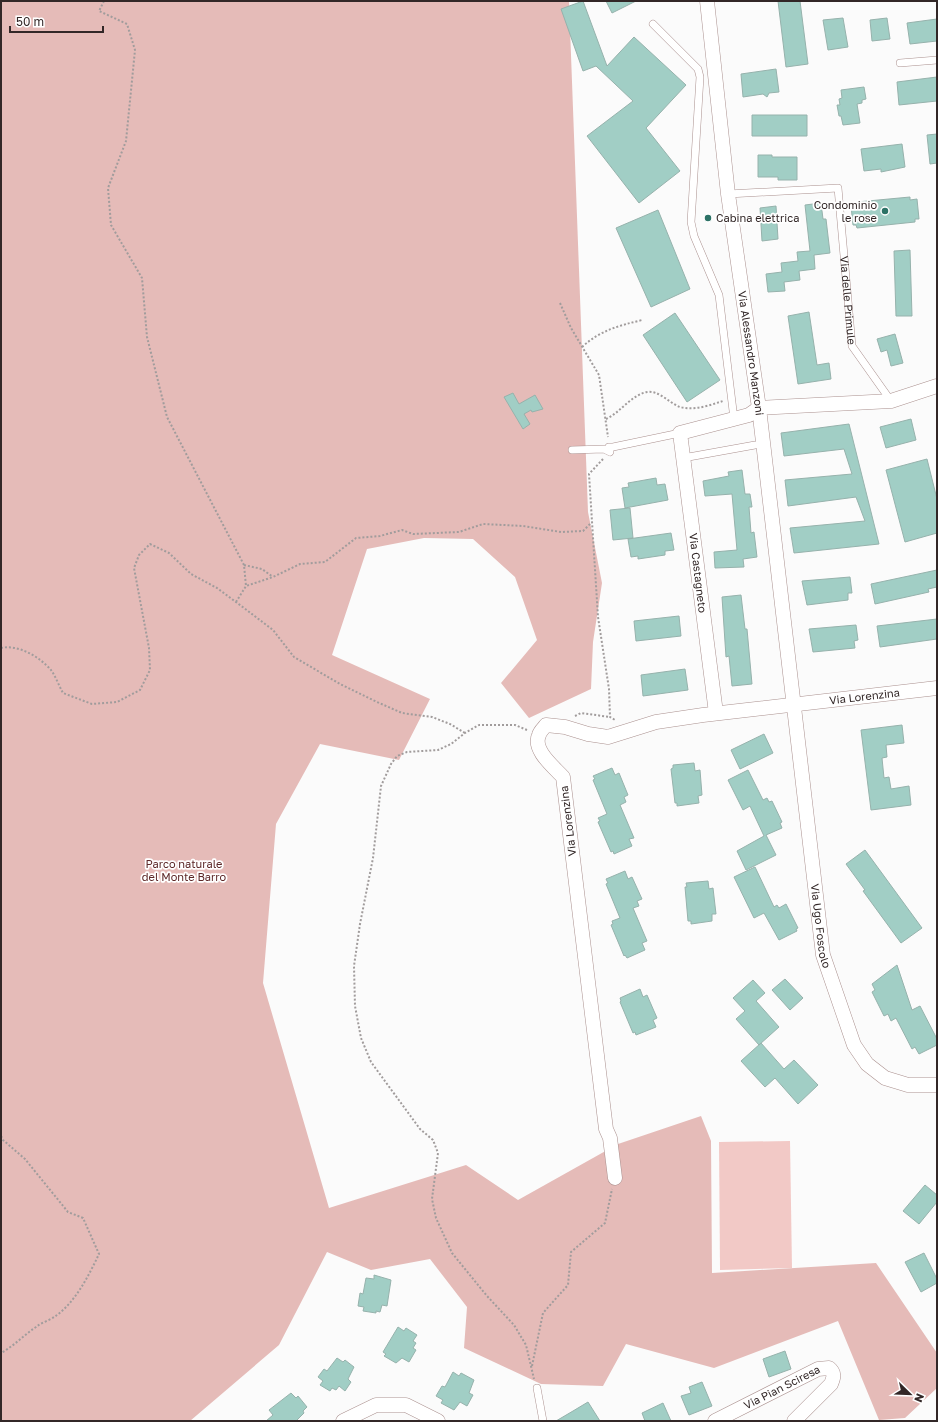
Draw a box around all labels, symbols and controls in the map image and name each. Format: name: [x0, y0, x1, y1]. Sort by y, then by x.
scale bar: [10, 8, 103, 34]
text: 50 m: [16, 14, 44, 29]
place label: Condominio le rose: [814, 198, 877, 224]
marker: Condominio le rose: [880, 206, 890, 216]
place label: Cabina elettrica: [716, 211, 799, 224]
marker: Cabina elettrica: [703, 213, 713, 223]
street label: Via delle Primule: [838, 255, 859, 345]
street label: Via Alessandro Manzoni: [736, 290, 767, 416]
street label: Via Castagneto: [687, 532, 710, 614]
street label: Via Lorenzina: [828, 685, 901, 706]
street label: Via Lorenzina: [557, 785, 578, 857]
park label: Parco naturale del Monte Barro: [142, 857, 227, 883]
street label: Via Ugo Foscolo: [809, 883, 834, 970]
street label: Via Pian Sciresa: [741, 1362, 822, 1411]
north arrow: [890, 1374, 930, 1414]
text: N: [912, 1392, 927, 1404]

